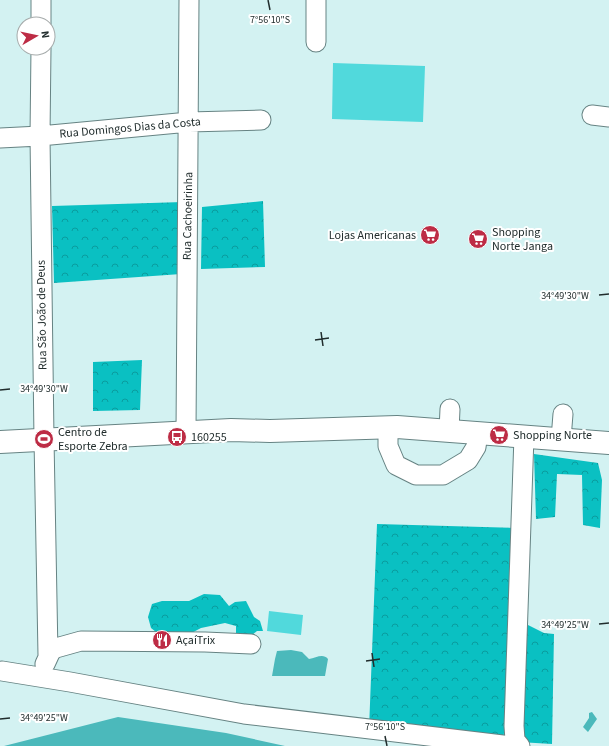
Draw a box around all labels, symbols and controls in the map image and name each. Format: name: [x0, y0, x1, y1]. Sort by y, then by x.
text: 7°56'10"S: [250, 13, 290, 27]
north arrow: [16, 16, 56, 56]
text: N: [37, 30, 53, 39]
street label: Rua Domingos Dias da Costa: [59, 113, 201, 143]
street label: Rua Cachoeirinha: [179, 172, 197, 260]
supermarket icon: Lojas Americanas: [419, 224, 441, 246]
place label: Shopping Norte Janga: [492, 224, 553, 255]
place label: Lojas Americanas: [329, 227, 416, 244]
supermarket icon: Shopping Norte Janga: [467, 228, 489, 250]
street label: Rua São João de Deus: [33, 260, 51, 370]
text: 34°49'30"W: [541, 289, 589, 303]
text: 34°49'30"W: [20, 382, 68, 396]
place label: Centro de Esporte Zebra: [58, 424, 128, 455]
supermarket icon: Shopping Norte: [488, 424, 510, 446]
bus stop icon: 160255: [166, 426, 188, 448]
place label: Shopping Norte: [513, 427, 592, 444]
sports icon: Centro de Esporte Zebra: [33, 428, 55, 450]
place label: 160255: [191, 429, 227, 446]
text: 34°49'25"W: [541, 618, 589, 632]
restaurant icon: AçaíTrix: [151, 629, 173, 651]
place label: AçaíTrix: [176, 632, 216, 649]
text: 34°49'25"W: [20, 711, 68, 725]
text: 7°56'10"S: [365, 720, 405, 734]

